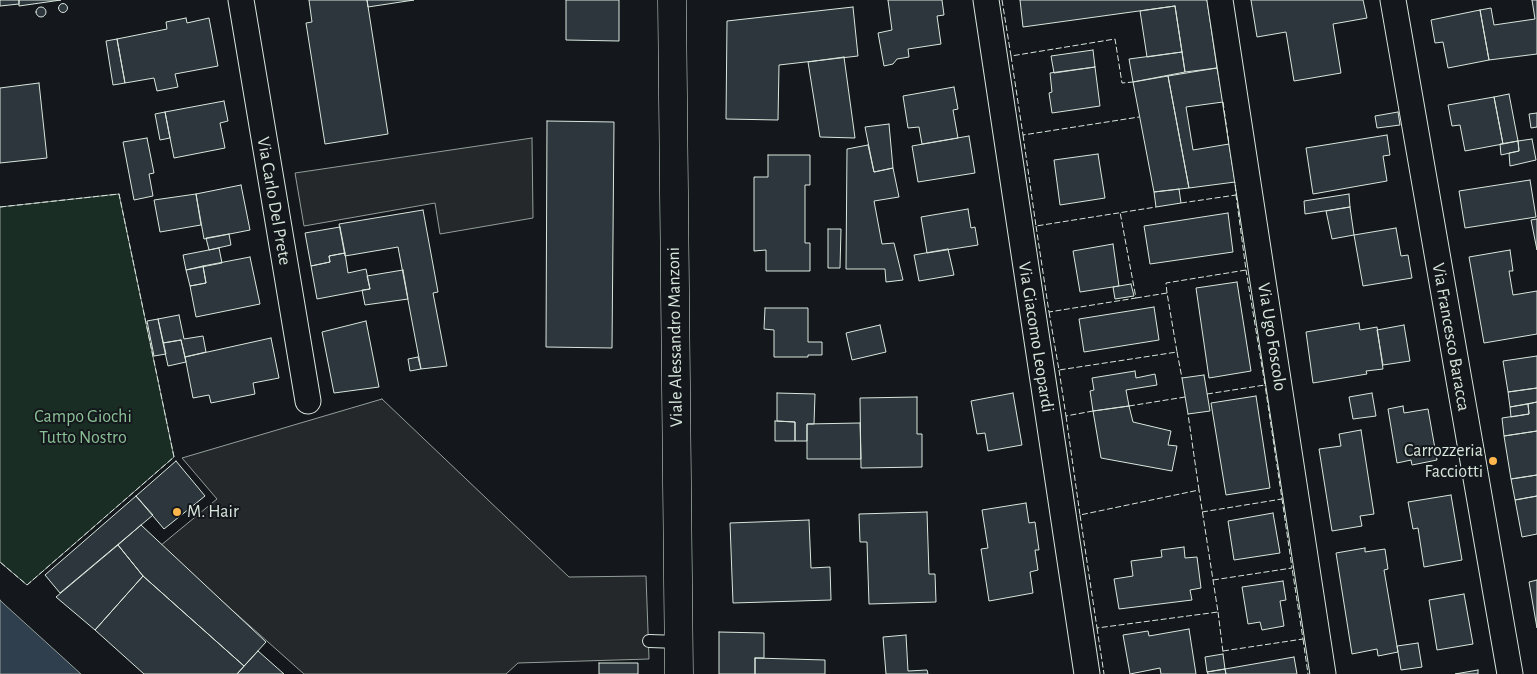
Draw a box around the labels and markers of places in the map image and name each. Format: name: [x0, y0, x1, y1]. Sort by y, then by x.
place label: Carrozzeria Facciotti: [1404, 440, 1483, 482]
marker: Carrozzeria Facciotti: [1487, 455, 1499, 467]
place label: M. Hair: [187, 501, 239, 523]
marker: M. Hair: [171, 506, 183, 518]

